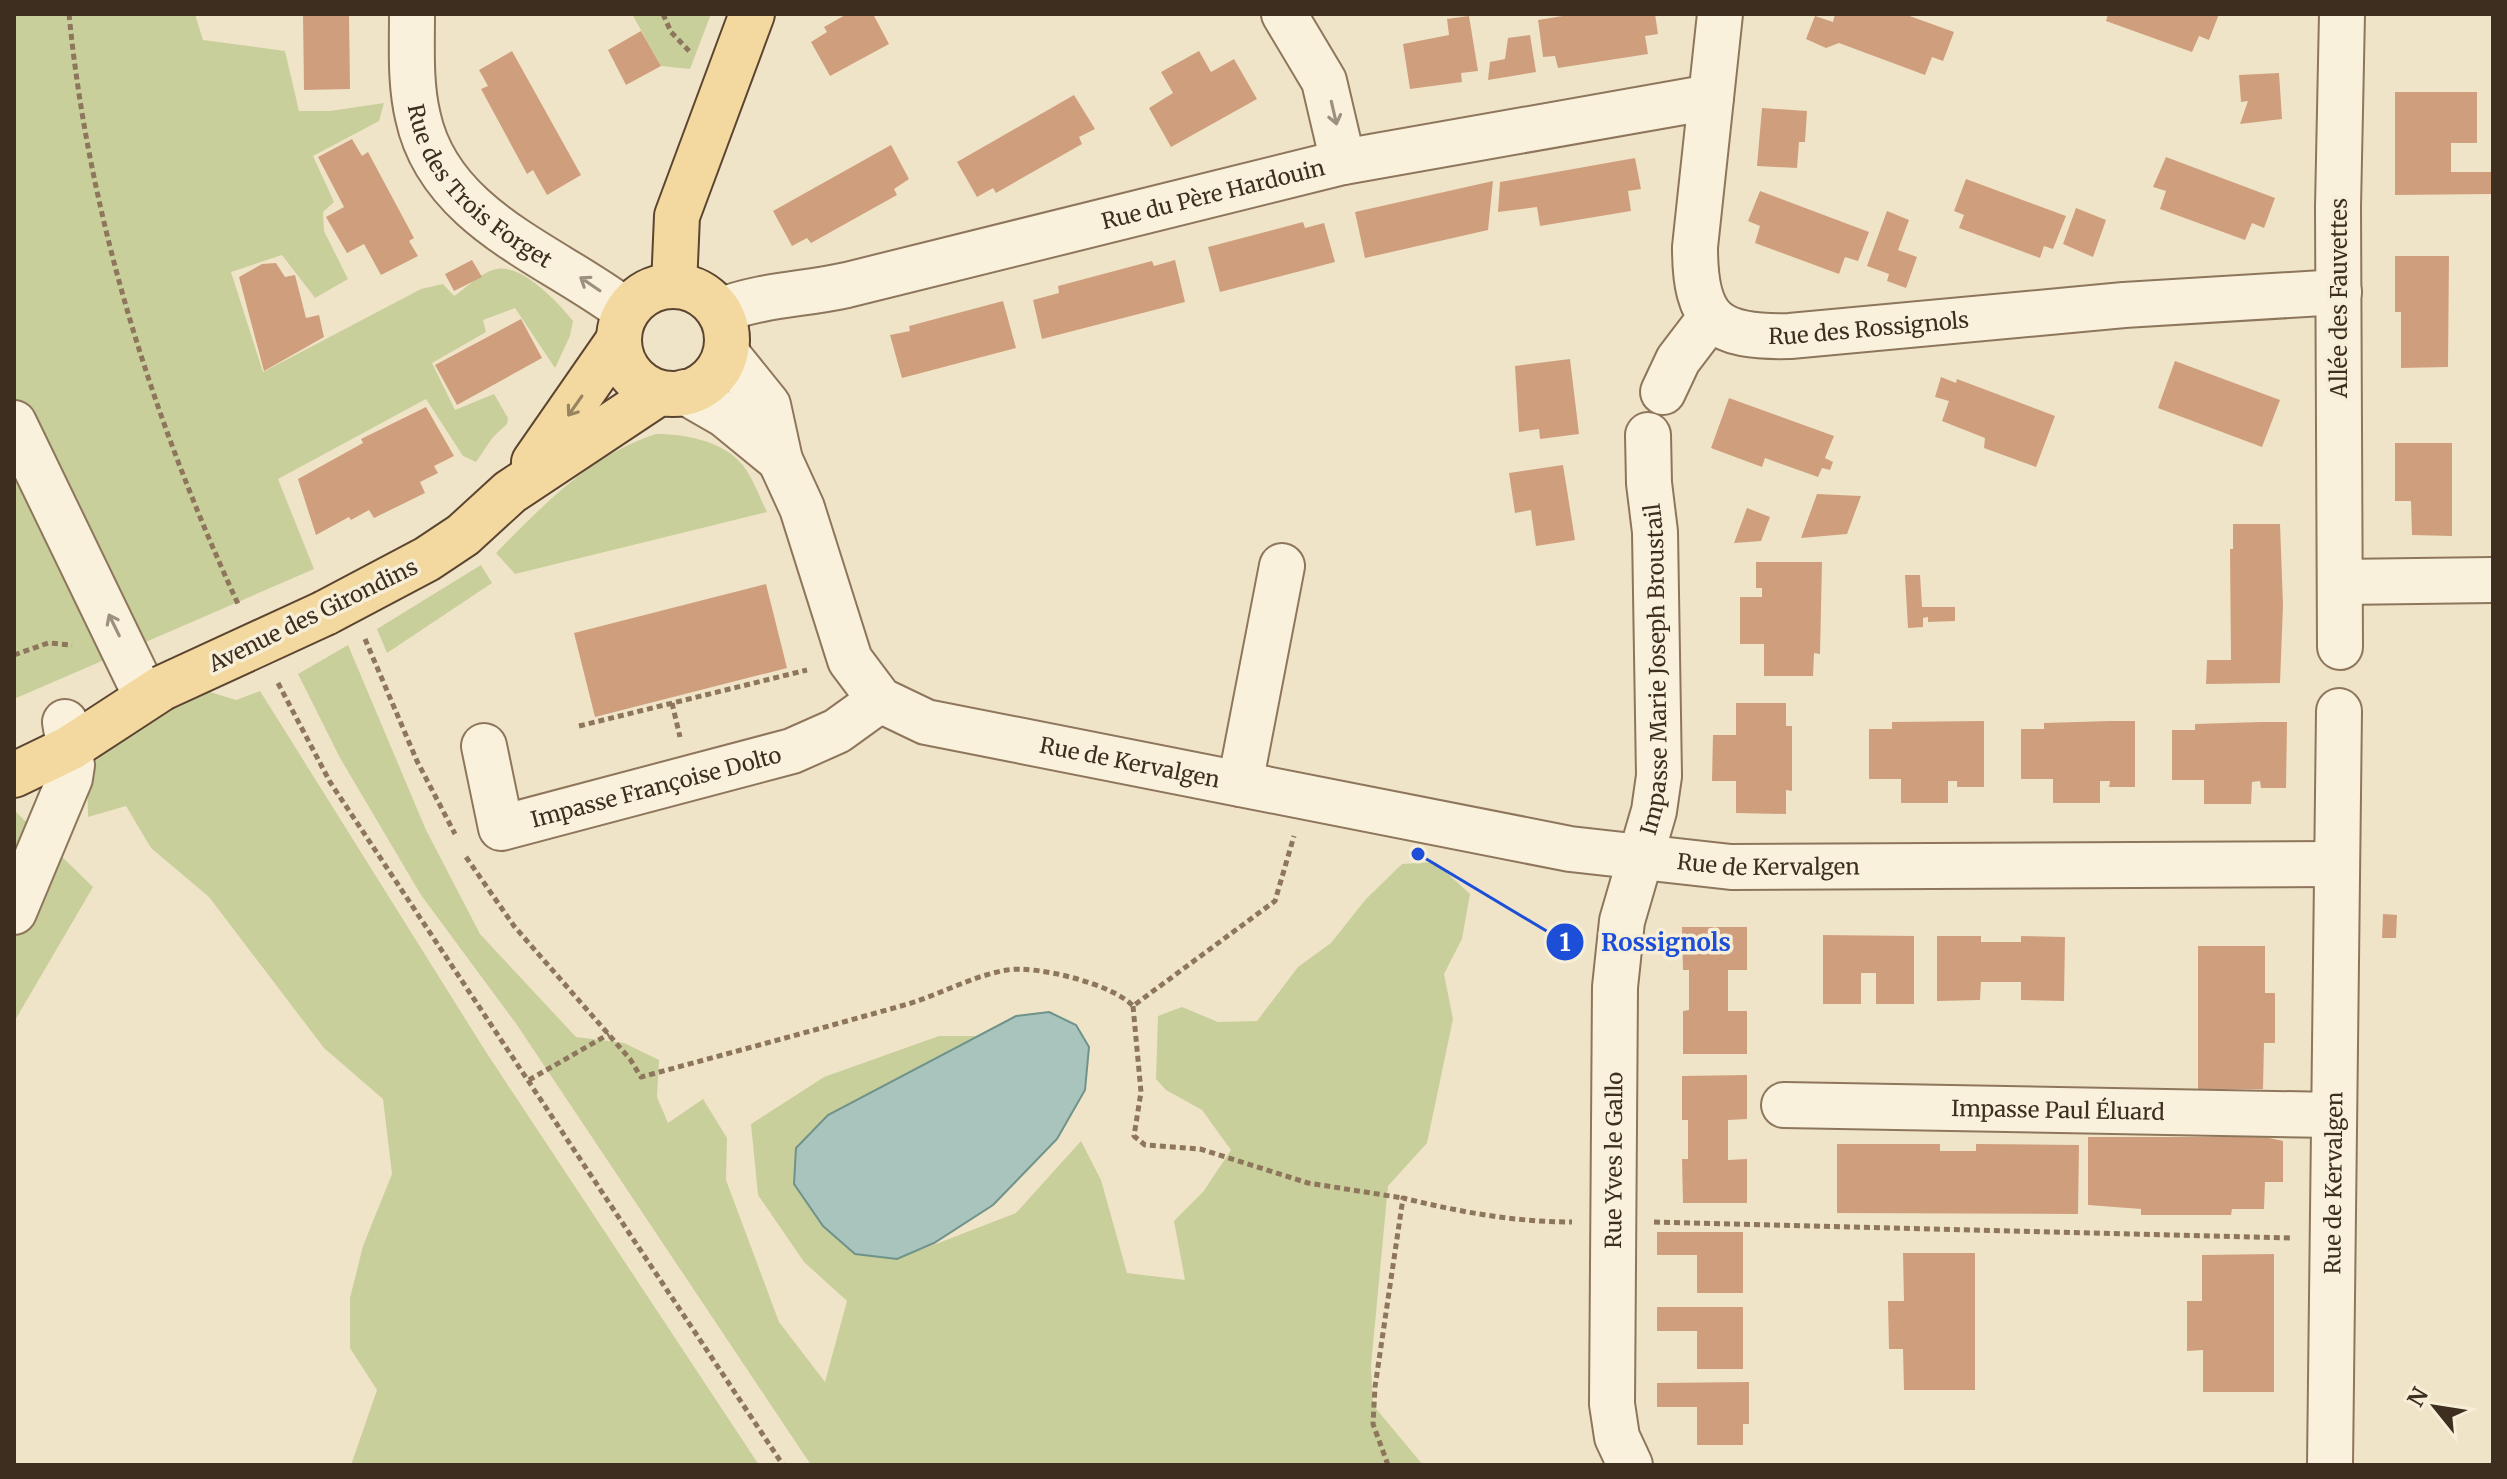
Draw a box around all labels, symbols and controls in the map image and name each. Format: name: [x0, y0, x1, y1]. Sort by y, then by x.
one-way arrow: [1327, 100, 1342, 125]
street label: Rue des Trois Forget: [402, 102, 558, 274]
street label: Rue du Père Hardouin: [1098, 153, 1328, 235]
street label: Allée des Fauvettes: [2325, 198, 2353, 399]
one-way arrow: [579, 276, 601, 292]
street label: Rue des Rossignols: [1768, 305, 1970, 351]
one-way arrow: [567, 395, 583, 417]
street label: Impasse Marie Joseph Broustail: [1634, 502, 1673, 838]
street label: Avenue des Girondins: [203, 552, 422, 678]
one-way arrow: [106, 613, 121, 637]
street label: Rue de Kervalgen: [1037, 731, 1223, 794]
street label: Impasse Françoise Dolto: [528, 740, 784, 834]
street label: Rue de Kervalgen: [1676, 847, 1860, 881]
callout: Rossignols: [1545, 918, 1747, 966]
text: 1: [1559, 927, 1571, 958]
text: Rossignols: [1601, 927, 1731, 958]
street label: Rue Yves le Gallo: [1599, 1072, 1628, 1249]
street label: Rue de Kervalgen: [2318, 1091, 2348, 1275]
street label: Impasse Paul Éluard: [1951, 1094, 2165, 1126]
north arrow: [2395, 1367, 2475, 1447]
text: N: [2401, 1382, 2434, 1412]

